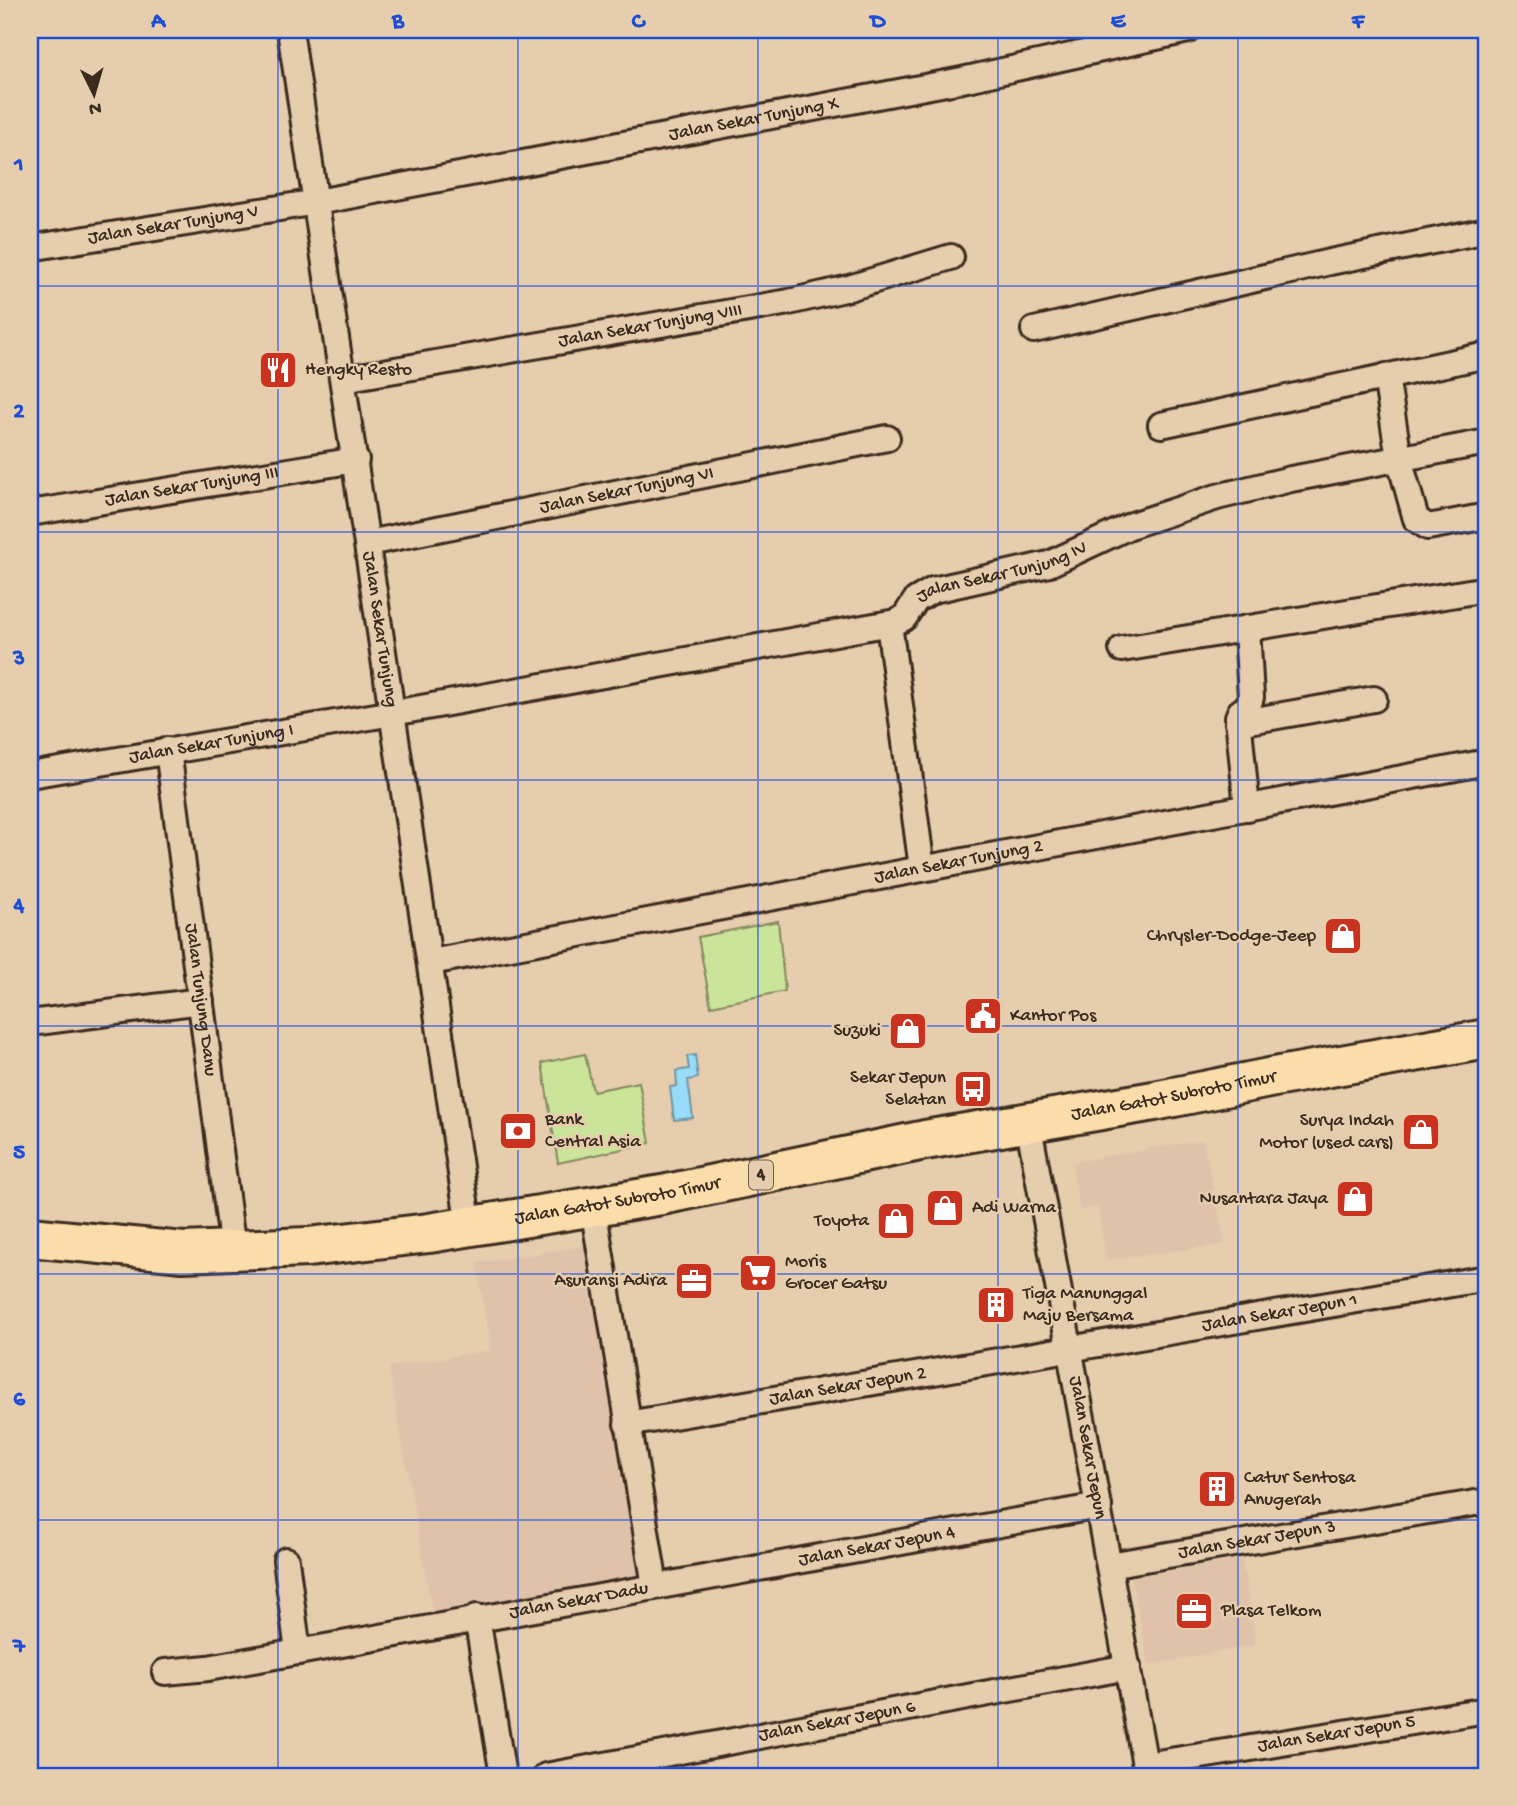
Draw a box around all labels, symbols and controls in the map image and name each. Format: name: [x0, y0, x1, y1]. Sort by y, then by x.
text: A: [150, 9, 166, 36]
text: B: [391, 9, 405, 36]
text: C: [632, 9, 647, 36]
text: D: [869, 9, 887, 36]
text: E: [1111, 9, 1127, 36]
text: F: [1351, 9, 1366, 36]
north arrow: [60, 60, 130, 130]
street label: Jalan Sekar Tunjung X: [667, 92, 841, 147]
text: N: [88, 95, 102, 119]
text: 1: [13, 152, 24, 179]
street label: Jalan Sekar Tunjung V: [86, 200, 260, 250]
street label: Jalan Sekar Tunjung VIII: [557, 299, 744, 353]
restaurant icon: Hengky Resto: [257, 349, 299, 391]
place label: Hengky Resto: [305, 359, 412, 382]
text: 2: [13, 399, 25, 426]
street label: Jalan Sekar Tunjung III: [103, 461, 280, 512]
street label: Jalan Sekar Tunjung VI: [538, 462, 716, 519]
street label: Jalan Sekar Tunjung IV: [912, 536, 1091, 609]
street label: Jalan Sekar Tunjung: [357, 550, 403, 709]
text: 3: [12, 646, 25, 673]
street label: Jalan Sekar Tunjung I: [127, 719, 295, 769]
street label: Jalan Sekar Tunjung 2: [872, 835, 1045, 889]
text: 4: [13, 893, 25, 920]
shop icon: Chrysler-Dodge-Jeep: [1322, 915, 1364, 957]
street label: Jalan Tunjung Danu: [179, 922, 222, 1078]
place label: Chrysler-Dodge-Jeep: [1147, 925, 1317, 948]
public building icon: Kantor Pos: [962, 995, 1004, 1037]
place label: Kantor Pos: [1010, 1005, 1097, 1028]
shop icon: Suzuki: [887, 1010, 929, 1052]
place label: Suzuki: [833, 1020, 881, 1043]
street label: Jalan Gatot Subroto Timur: [1069, 1065, 1281, 1126]
place label: Sekar Jepun Selatan: [850, 1067, 946, 1112]
bus stop icon: Sekar Jepun Selatan: [952, 1068, 994, 1110]
place label: Bank Central Asia: [544, 1109, 642, 1154]
bank icon: Bank Central Asia: [497, 1110, 539, 1152]
place label: Surya Indah Motor (used cars): [1259, 1110, 1394, 1155]
shop icon: Surya Indah Motor (used cars): [1400, 1111, 1442, 1153]
text: 5: [13, 1140, 25, 1167]
road number: 4: [749, 1160, 773, 1190]
street label: Jalan Gatot Subroto Timur: [513, 1171, 725, 1230]
shop icon: Nusantara Jaya: [1334, 1178, 1376, 1220]
shop icon: Adi Warna: [924, 1187, 966, 1229]
place label: Nusantara Jaya: [1200, 1188, 1329, 1211]
place label: Adi Warna: [972, 1197, 1057, 1220]
shop icon: Toyota: [875, 1200, 917, 1242]
place label: Toyota: [813, 1210, 870, 1233]
place label: Moris Grocer Gatsu: [785, 1251, 887, 1296]
supermarket icon: Moris Grocer Gatsu: [737, 1252, 779, 1294]
office icon: Asuransi Adira: [673, 1260, 715, 1302]
place label: Asuransi Adira: [554, 1270, 668, 1293]
place label: Tiga Manunggal Maju Bersama: [1022, 1283, 1147, 1328]
building icon: Tiga Manunggal Maju Bersama: [975, 1284, 1017, 1326]
street label: Jalan Sekar Jepun 1: [1200, 1289, 1359, 1338]
street label: Jalan Sekar Jepun 2: [768, 1362, 928, 1411]
street label: Jalan Sekar Jepun: [1063, 1374, 1112, 1521]
text: 6: [13, 1387, 26, 1414]
place label: Catur Sentosa Anugerah: [1244, 1467, 1357, 1512]
building icon: Catur Sentosa Anugerah: [1196, 1468, 1238, 1510]
street label: Jalan Sekar Jepun 3: [1176, 1515, 1338, 1565]
street label: Jalan Sekar Jepun 4: [797, 1521, 957, 1572]
street label: Jalan Sekar Dadu: [507, 1577, 650, 1625]
office icon: Plasa Telkom: [1173, 1590, 1215, 1632]
place label: Plasa Telkom: [1220, 1600, 1322, 1623]
text: 7: [12, 1634, 26, 1661]
street label: Jalan Sekar Jepun 6: [757, 1695, 918, 1747]
street label: Jalan Sekar Jepun 5: [1256, 1710, 1417, 1758]

